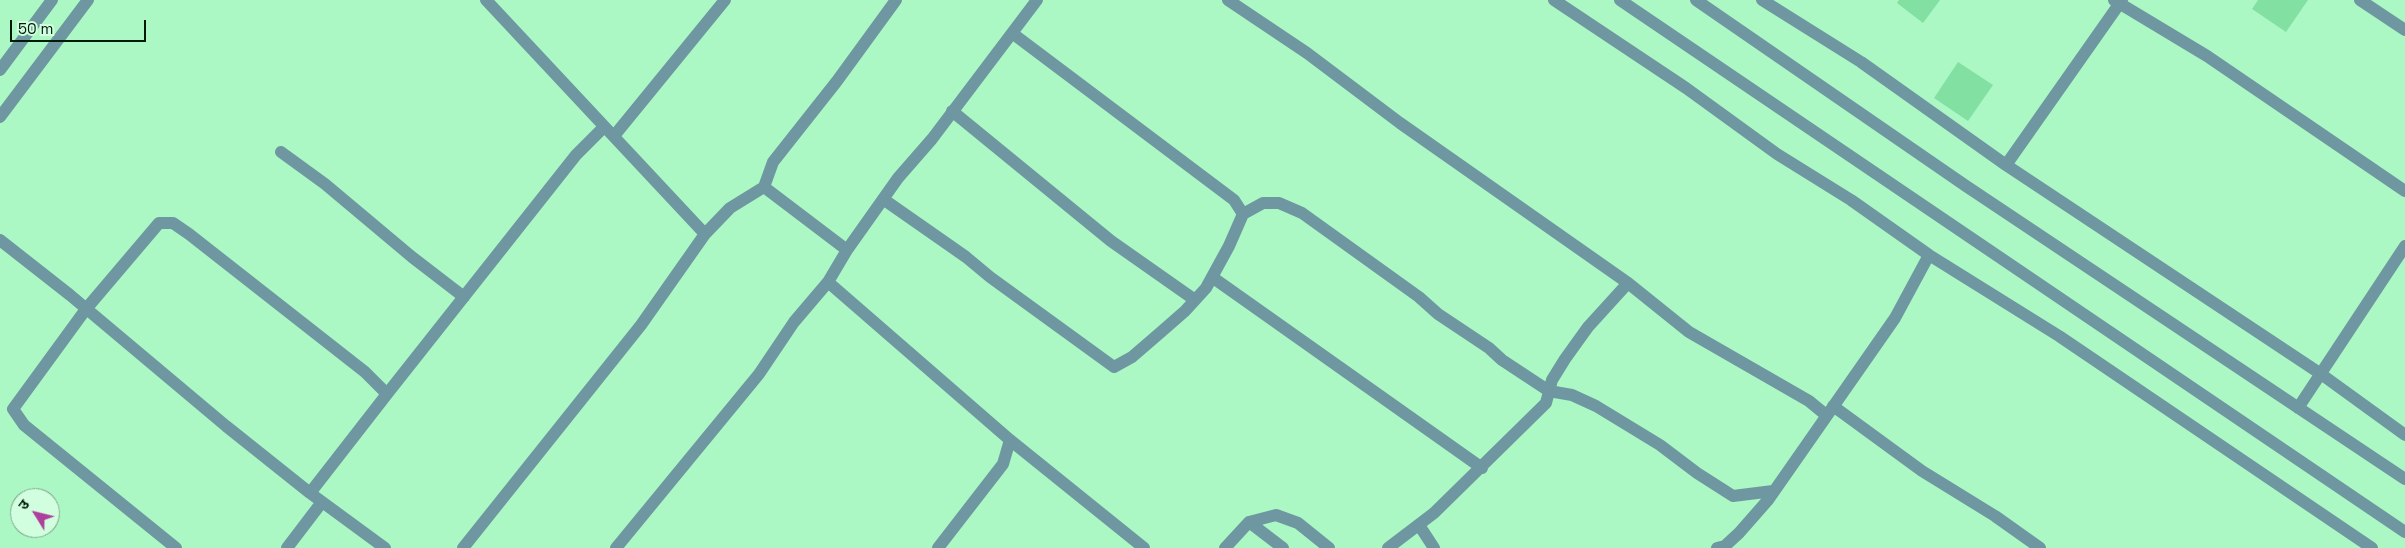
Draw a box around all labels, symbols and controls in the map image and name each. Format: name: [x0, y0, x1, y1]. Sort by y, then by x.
scale bar: [12, 10, 149, 42]
text: 50 m: [18, 19, 53, 38]
north arrow: [10, 488, 60, 538]
text: उ: [14, 496, 33, 513]

